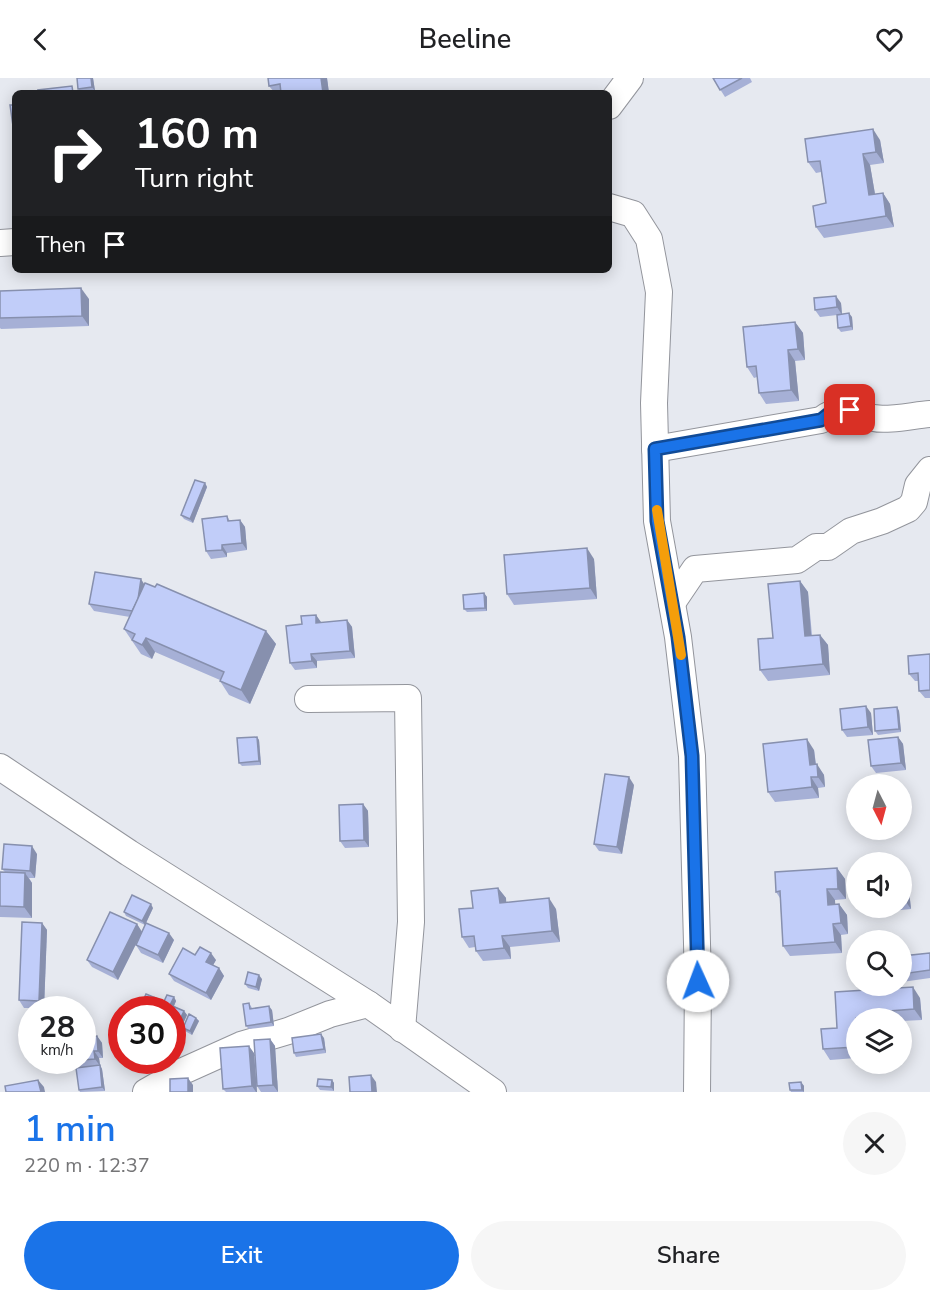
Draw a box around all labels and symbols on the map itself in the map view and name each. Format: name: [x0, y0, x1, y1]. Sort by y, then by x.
pin: [824, 384, 875, 435]
north arrow: [846, 774, 912, 840]
position arrow: [666, 949, 730, 1013]
speed limit sign: 30: [108, 996, 186, 1074]

